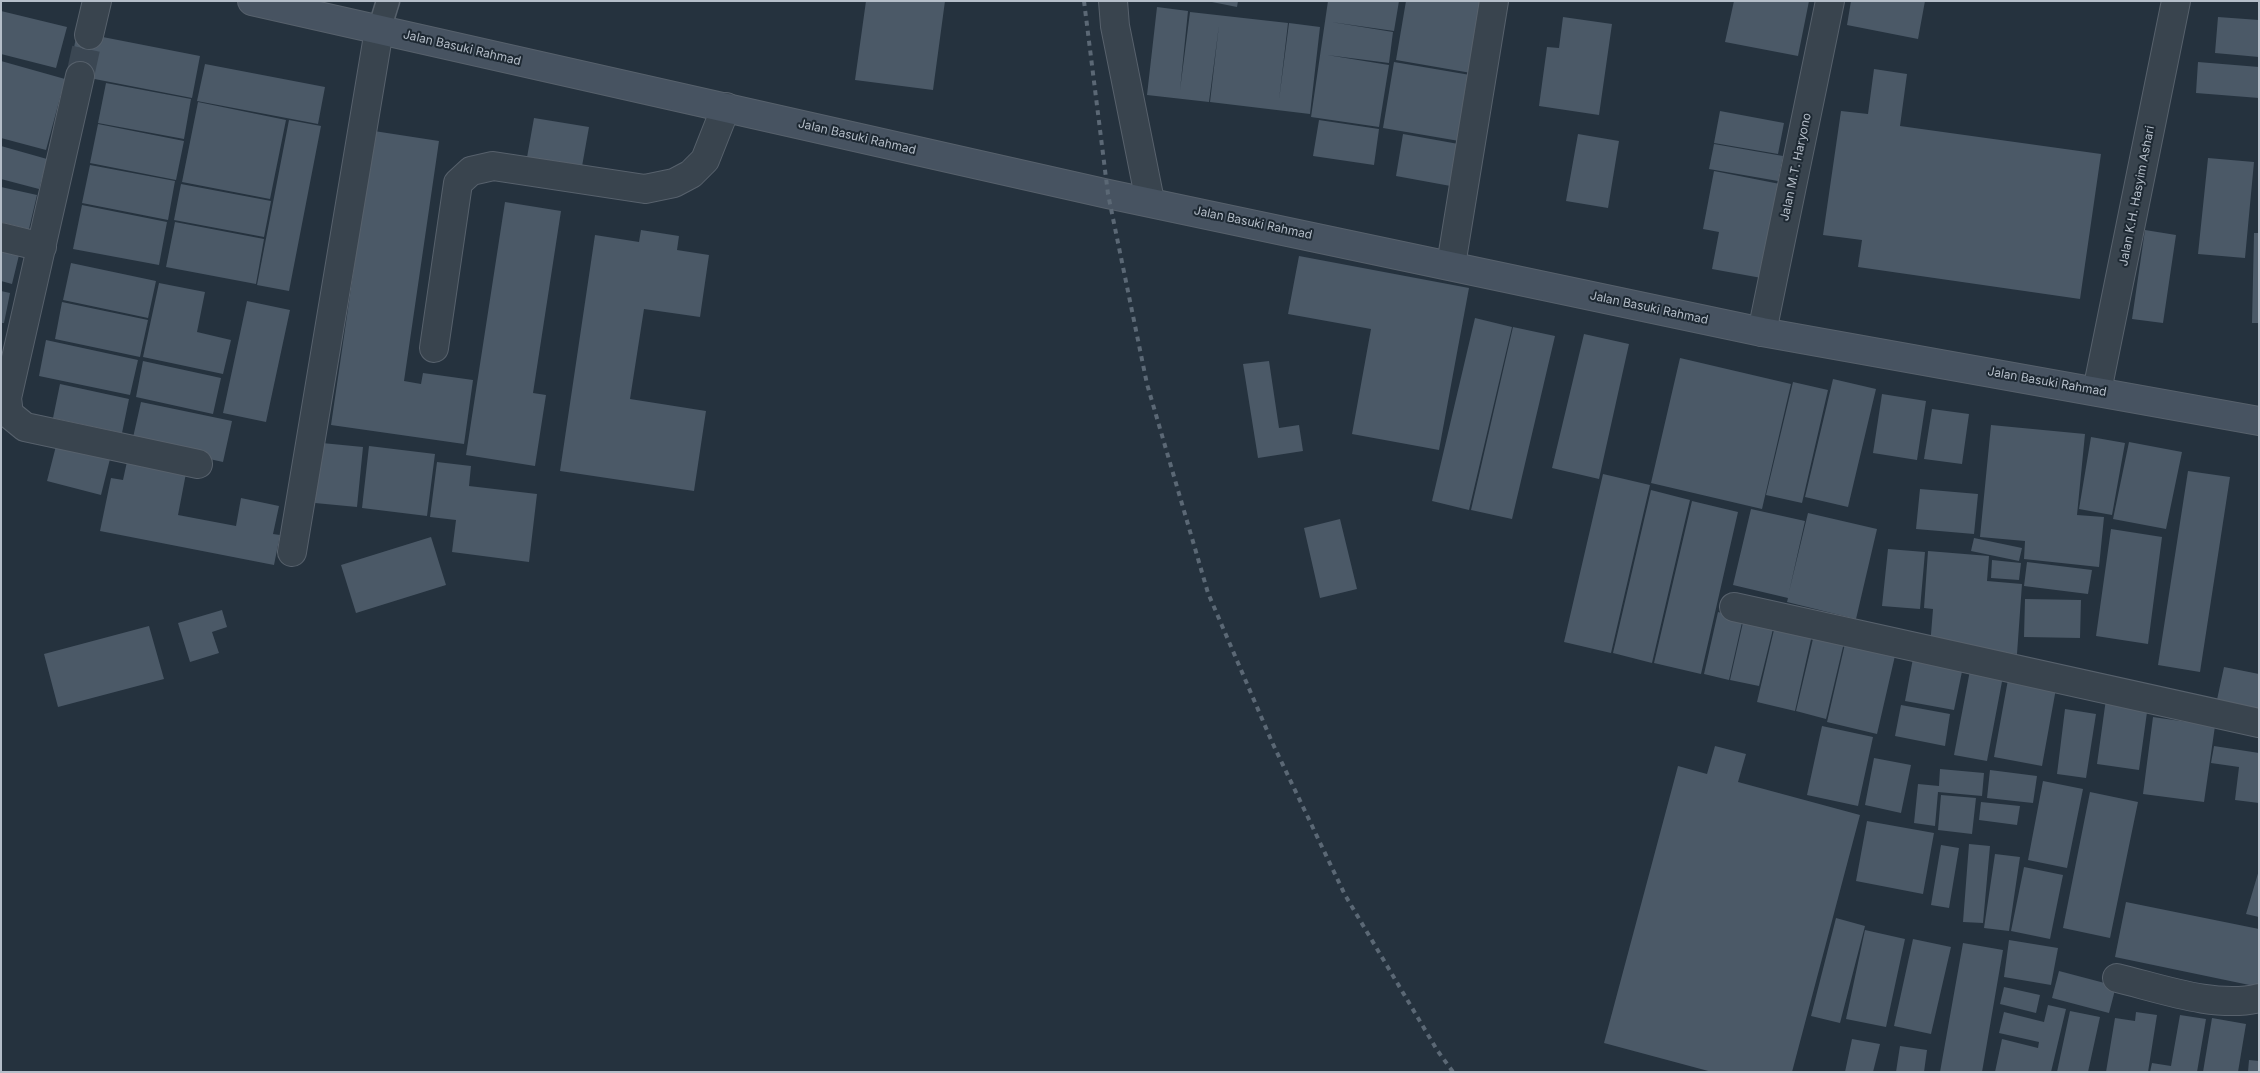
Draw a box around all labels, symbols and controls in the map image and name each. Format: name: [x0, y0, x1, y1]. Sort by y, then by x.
street label: Jalan Basuki Rahmad: [402, 27, 522, 69]
street label: Jalan M.T. Haryono: [1778, 112, 1814, 222]
street label: Jalan Basuki Rahmad: [797, 116, 917, 158]
street label: Jalan K.H. Hasyim Ashari: [2116, 125, 2158, 267]
street label: Jalan Basuki Rahmad: [1192, 203, 1314, 243]
street label: Jalan Basuki Rahmad: [1588, 288, 1710, 328]
street label: Jalan Basuki Rahmad: [1986, 364, 2108, 400]

